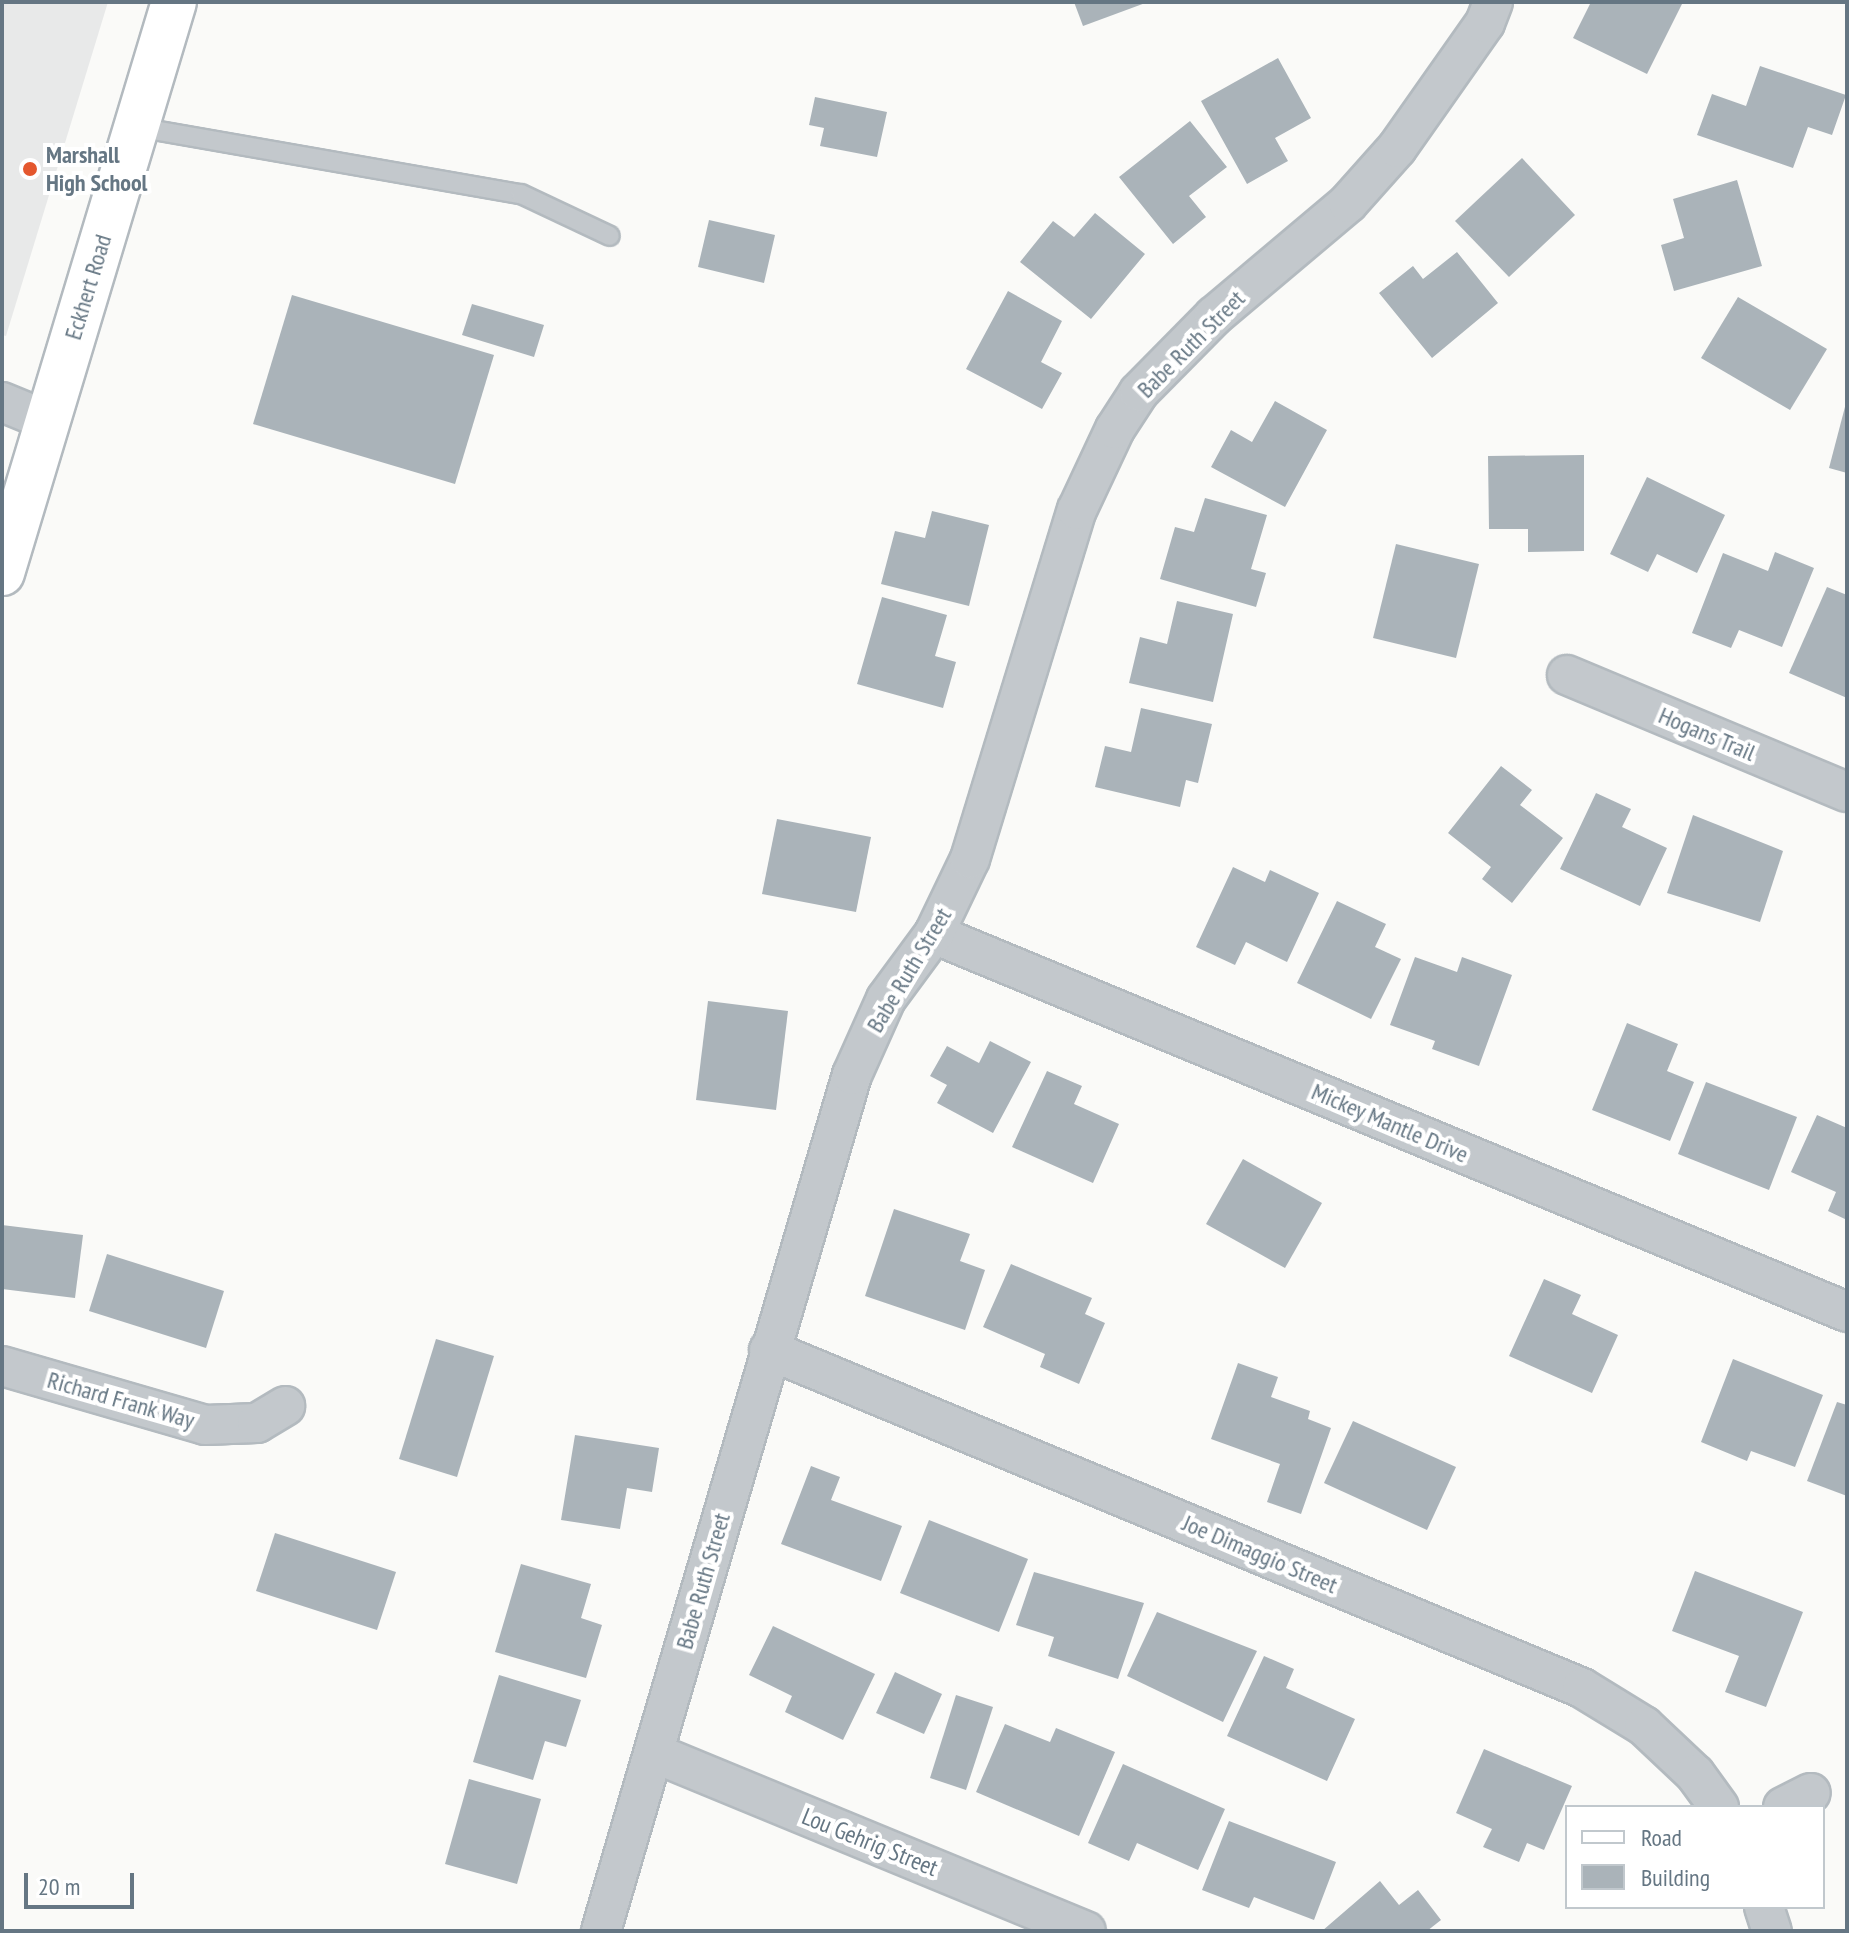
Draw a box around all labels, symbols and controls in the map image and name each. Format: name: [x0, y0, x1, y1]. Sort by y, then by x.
place label: Marshall High School: [46, 141, 147, 197]
marker: Marshall High School: [21, 160, 39, 178]
street label: Eckhert Road: [58, 231, 118, 343]
street label: Babe Ruth Street: [1131, 284, 1251, 404]
street label: Hogans Trail: [1654, 701, 1760, 767]
street label: Babe Ruth Street: [861, 903, 957, 1037]
street label: Mickey Mantle Drive: [1307, 1077, 1473, 1169]
street label: Richard Frank Way: [44, 1365, 198, 1435]
street label: Joe Dimaggio Street: [1178, 1508, 1342, 1600]
street label: Babe Ruth Street: [670, 1510, 736, 1652]
street label: Lou Gehrig Street: [798, 1802, 942, 1882]
legend: [1565, 1805, 1825, 1909]
text: Road: [1641, 1822, 1682, 1853]
scale bar: [28, 1857, 138, 1907]
text: Building: [1641, 1862, 1710, 1893]
text: 20 m: [38, 1871, 80, 1902]

